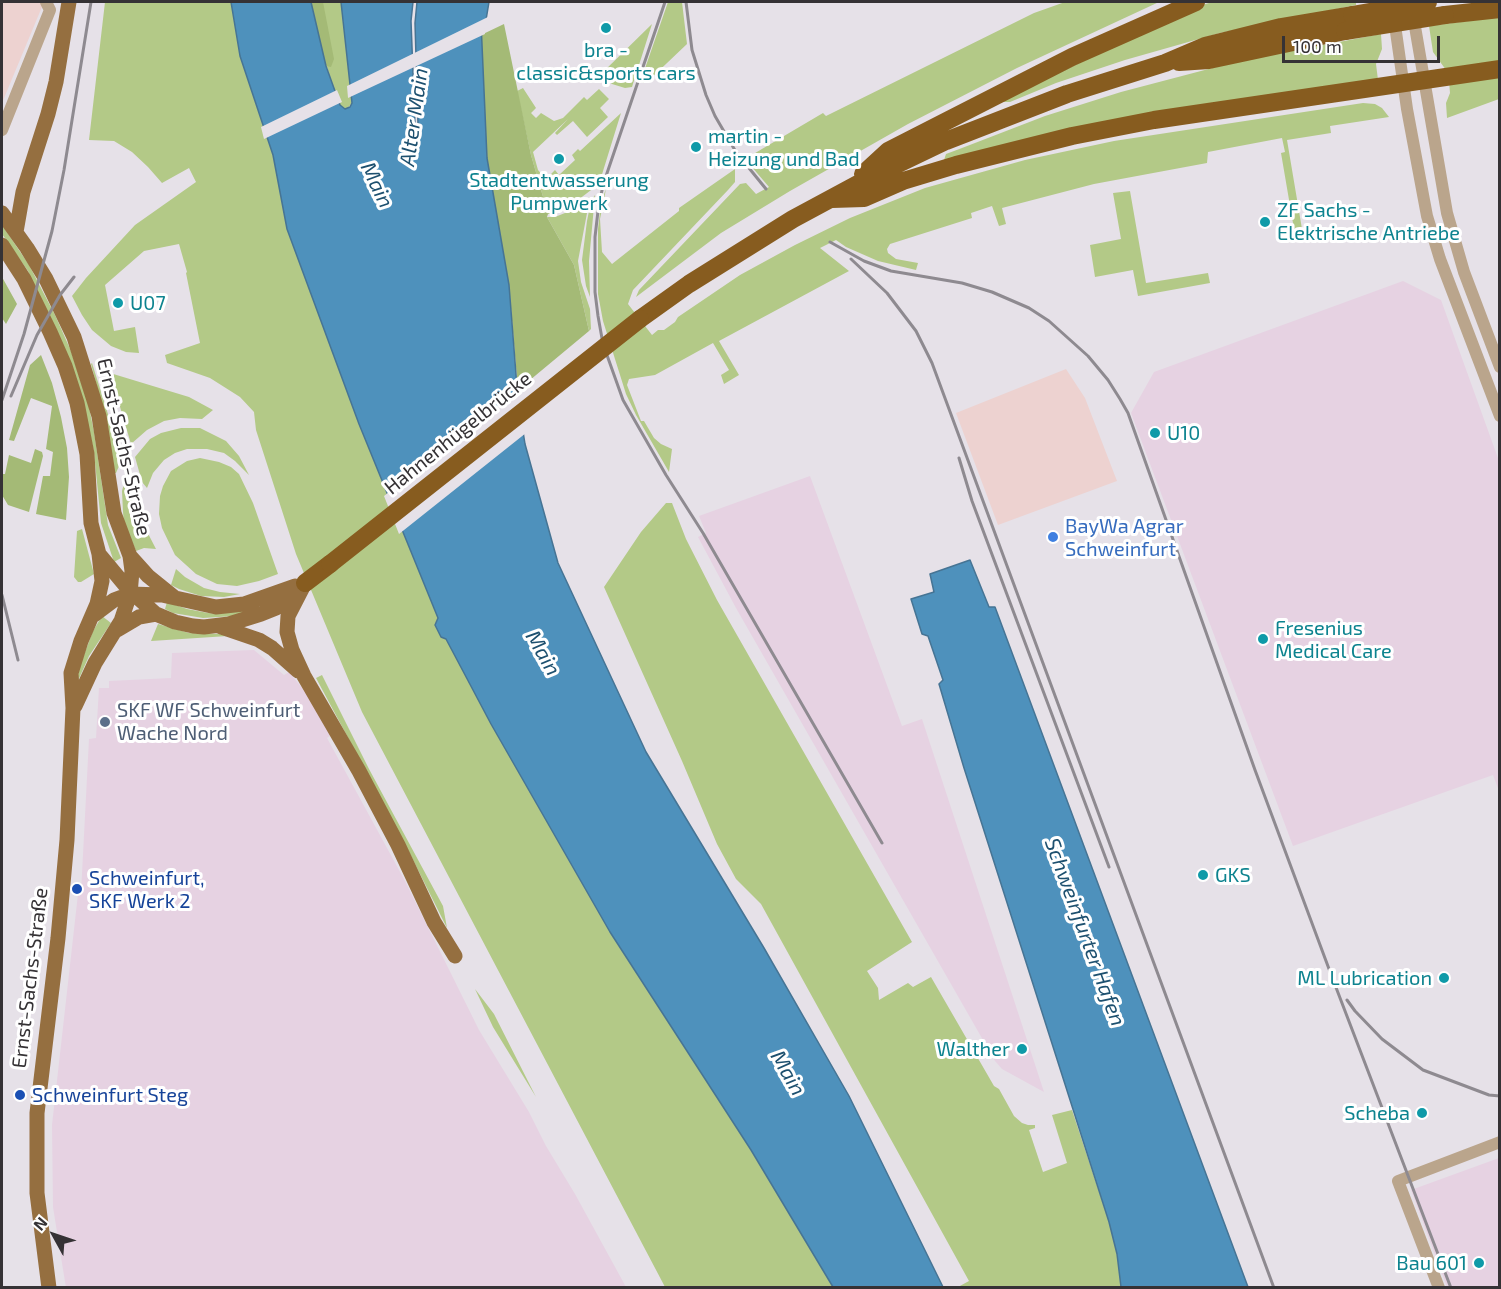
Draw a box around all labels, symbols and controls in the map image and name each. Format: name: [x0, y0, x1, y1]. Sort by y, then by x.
marker: bra - classic&sports cars: [599, 21, 613, 35]
scale bar: [1285, 24, 1442, 62]
text: 100 m: [1293, 35, 1342, 57]
place label: bra - classic&sports cars: [516, 38, 696, 85]
water label: Alter Main: [395, 66, 433, 168]
place label: martin - Heizung und Bad: [708, 124, 860, 171]
marker: martin - Heizung und Bad: [689, 140, 703, 154]
marker: Stadtentwasserung Pumpwerk: [552, 152, 566, 166]
water label: Main: [355, 158, 399, 212]
place label: Stadtentwasserung Pumpwerk: [469, 168, 649, 215]
place label: ZF Sachs - Elektrische Antriebe: [1277, 198, 1460, 245]
marker: ZF Sachs - Elektrische Antriebe: [1258, 215, 1272, 229]
place label: U07: [130, 291, 166, 315]
marker: U07: [111, 296, 125, 310]
street label: Ernst-Sachs-Straße: [92, 356, 156, 538]
street label: Hahnenhügelbrücke: [380, 366, 536, 500]
place label: U10: [1167, 421, 1200, 445]
marker: U10: [1148, 426, 1162, 440]
place label: BayWa Agrar Schweinfurt: [1065, 514, 1184, 561]
marker: BayWa Agrar Schweinfurt: [1046, 530, 1060, 544]
place label: Fresenius Medical Care: [1275, 616, 1392, 663]
water label: Main: [520, 626, 566, 680]
marker: Fresenius Medical Care: [1256, 632, 1270, 646]
place label: SKF WF Schweinfurt Wache Nord: [117, 698, 300, 745]
marker: SKF WF Schweinfurt Wache Nord: [98, 715, 112, 729]
water label: Schweinfurter Hafen: [1039, 835, 1131, 1029]
place label: GKS: [1215, 863, 1251, 887]
place label: Schweinfurt, SKF Werk 2: [89, 866, 205, 913]
marker: GKS: [1196, 868, 1210, 882]
marker: Schweinfurt, SKF Werk 2: [70, 882, 84, 896]
street label: Ernst-Sachs-Straße: [7, 886, 53, 1070]
place label: ML Lubrication: [1297, 966, 1432, 990]
marker: ML Lubrication: [1437, 971, 1451, 985]
place label: Walther: [937, 1037, 1010, 1061]
marker: Walther: [1015, 1042, 1029, 1056]
water label: Main: [765, 1046, 811, 1100]
place label: Schweinfurt Steg: [32, 1083, 188, 1107]
marker: Schweinfurt Steg: [13, 1088, 27, 1102]
place label: Scheba: [1344, 1101, 1410, 1125]
marker: Scheba: [1415, 1106, 1429, 1120]
north arrow: [24, 1205, 84, 1265]
text: N: [29, 1213, 51, 1234]
place label: Bau 601: [1396, 1251, 1467, 1275]
marker: Bau 601: [1472, 1256, 1486, 1270]

